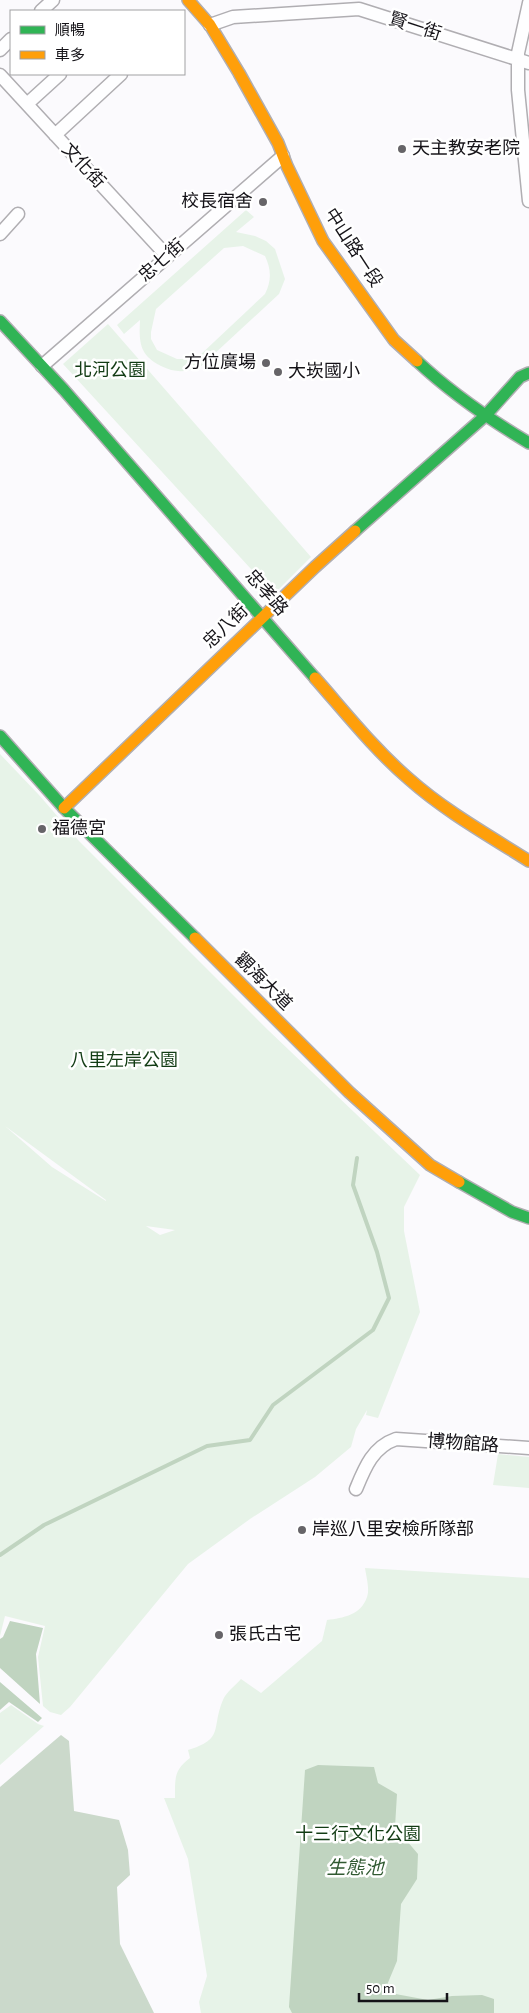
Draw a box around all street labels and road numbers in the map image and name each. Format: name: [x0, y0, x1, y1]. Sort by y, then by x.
street label: 賢一街: [387, 8, 444, 44]
street label: 文化街: [58, 139, 109, 192]
street label: 中山路一段: [321, 204, 387, 291]
street label: 忠七街: [134, 235, 188, 286]
street label: 忠孝路: [241, 565, 292, 619]
street label: 忠八街: [199, 600, 252, 652]
street label: 觀海大道: [231, 949, 296, 1014]
street label: 博物館路: [426, 1431, 500, 1455]

